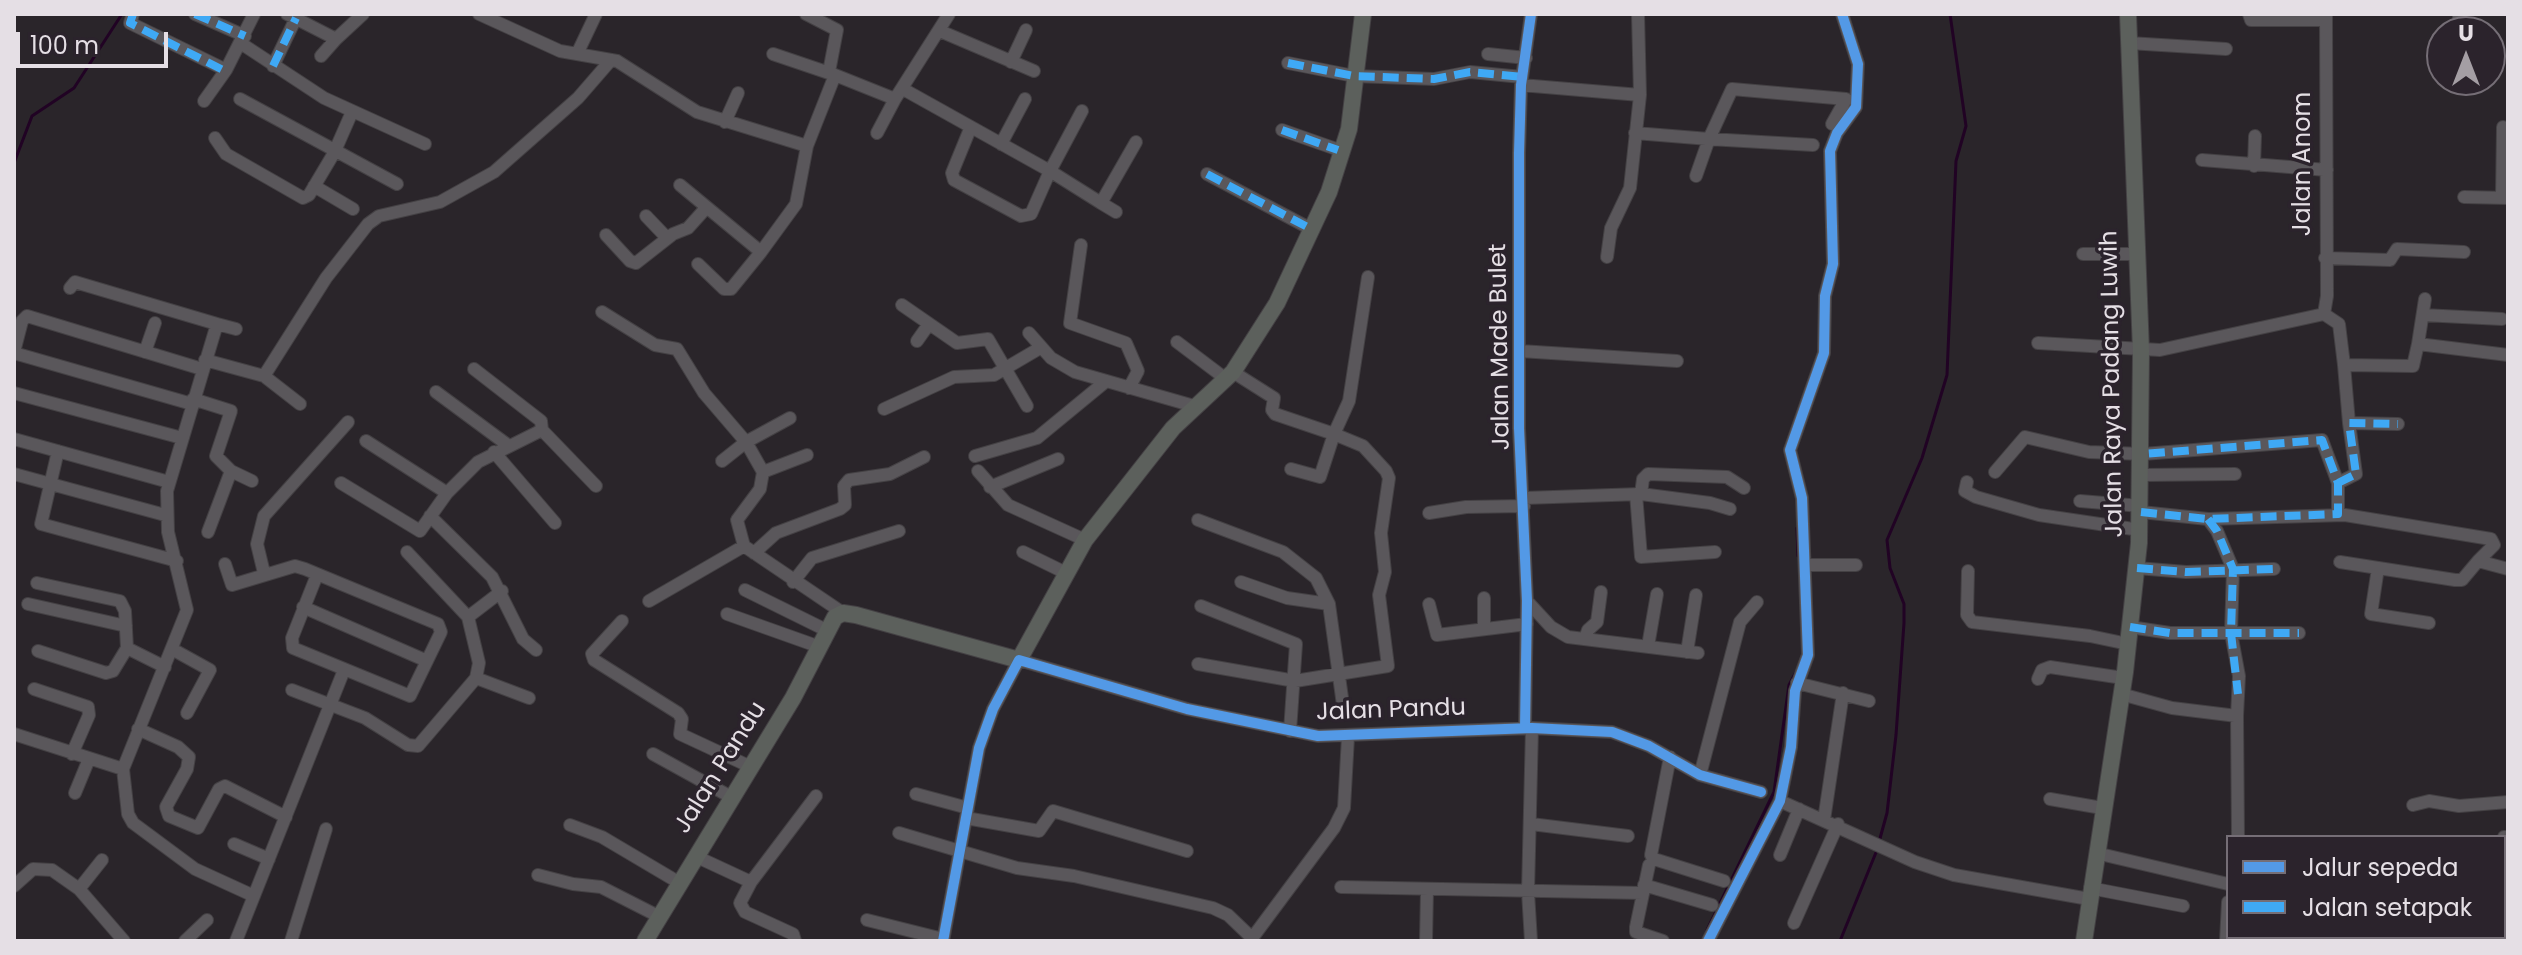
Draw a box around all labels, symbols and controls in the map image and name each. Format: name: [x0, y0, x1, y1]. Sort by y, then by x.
scale bar: [20, 16, 172, 66]
north arrow: [2426, 16, 2506, 96]
text: U: [2458, 18, 2474, 49]
text: 100 m: [30, 29, 99, 62]
street label: Jalan Anom: [2290, 92, 2318, 236]
street label: Jalan Raya Padang Luwih: [2096, 230, 2130, 538]
street label: Jalan Made Bulet: [1485, 243, 1517, 451]
street label: Jalan Pandu: [1316, 694, 1466, 728]
street label: Jalan Pandu: [669, 697, 773, 839]
legend: [2226, 835, 2506, 939]
text: Jalur sepeda: [2302, 851, 2459, 884]
text: Jalan setapak: [2302, 891, 2472, 924]

